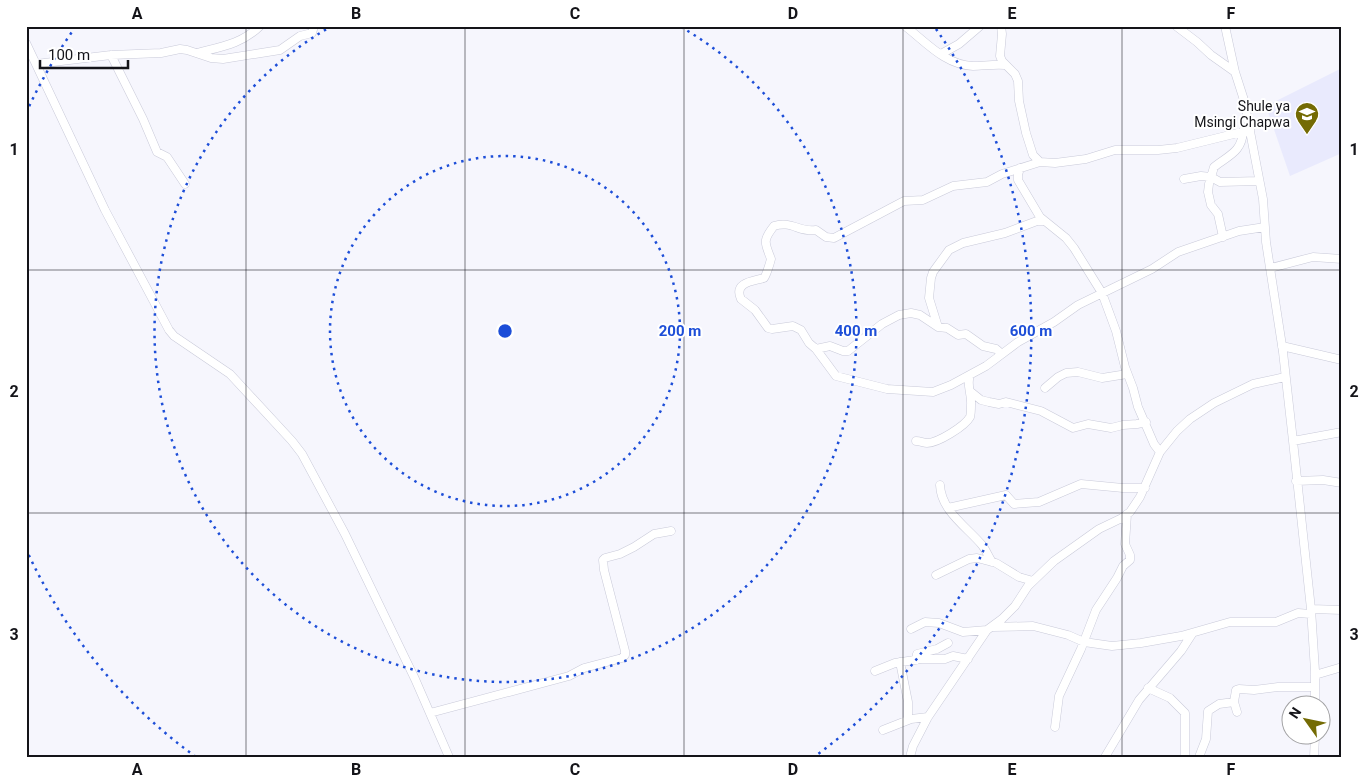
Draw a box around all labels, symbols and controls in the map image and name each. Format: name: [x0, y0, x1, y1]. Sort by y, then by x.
text: A: [132, 4, 143, 23]
text: B: [351, 4, 361, 23]
text: C: [570, 4, 580, 23]
text: D: [788, 4, 798, 23]
text: E: [1008, 4, 1017, 23]
text: F: [1227, 4, 1236, 23]
scale bar: [40, 38, 128, 70]
text: 100 m: [48, 46, 90, 64]
place label: Shule ya Msingi Chapwa: [1194, 98, 1290, 130]
school or university icon: Shule ya Msingi Chapwa: [1294, 101, 1320, 135]
text: 1: [9, 140, 19, 159]
text: 1: [1349, 140, 1359, 159]
centre of rings: [496, 322, 514, 340]
text: 200 m: [659, 322, 701, 340]
text: 400 m: [835, 322, 877, 340]
text: 600 m: [1010, 322, 1052, 340]
text: 2: [9, 382, 19, 401]
text: 2: [1349, 382, 1359, 401]
text: 3: [9, 625, 19, 644]
text: 3: [1349, 625, 1359, 644]
north arrow: [1280, 696, 1330, 746]
text: N: [1286, 704, 1305, 721]
text: A: [132, 760, 143, 779]
text: B: [351, 760, 361, 779]
text: C: [570, 760, 580, 779]
text: D: [788, 760, 798, 779]
text: E: [1008, 760, 1017, 779]
text: F: [1227, 760, 1236, 779]

